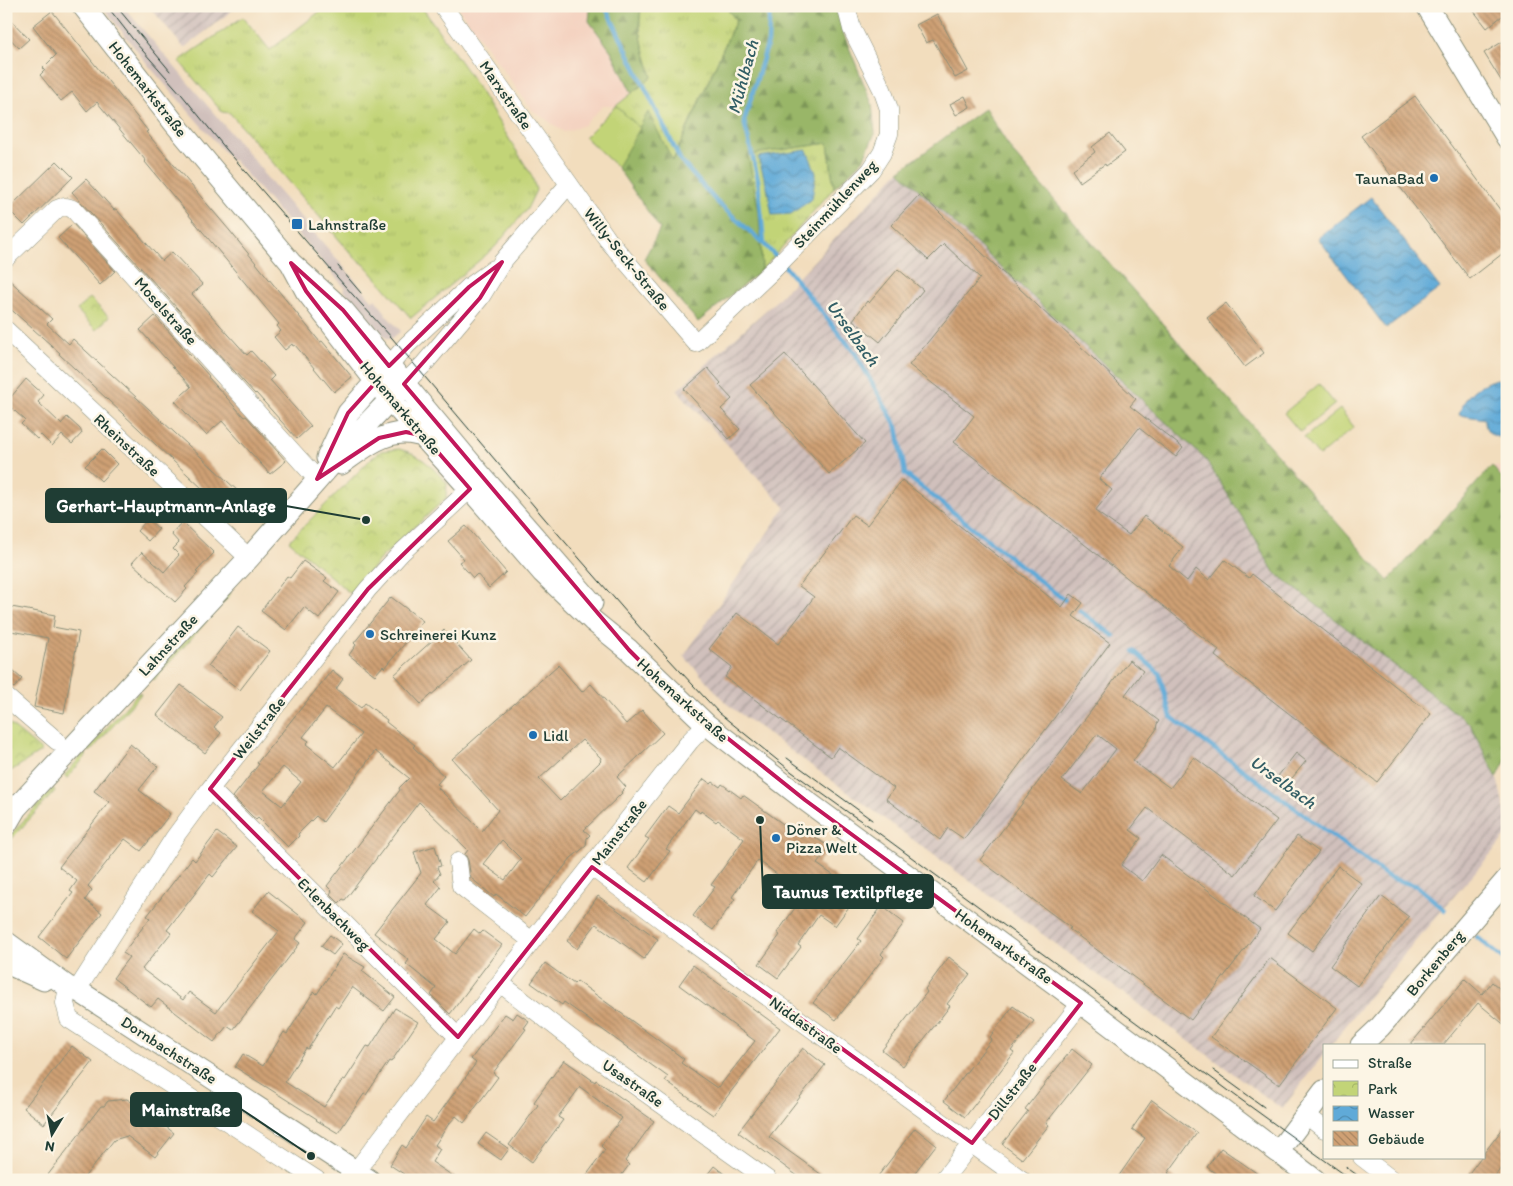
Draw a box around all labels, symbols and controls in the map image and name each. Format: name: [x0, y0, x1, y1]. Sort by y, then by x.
street label: Hohemarkstraße: [105, 37, 191, 141]
water label: Mühlbach: [723, 37, 764, 116]
street label: Marxstraße: [475, 57, 537, 133]
street label: Steinmühlenweg: [789, 155, 881, 252]
place label: TaunaBad: [1355, 169, 1424, 188]
marker: TaunaBad: [1428, 172, 1440, 184]
street label: Willy-Seck-Straße: [580, 204, 674, 314]
place label: Lahnstraße: [308, 215, 386, 234]
marker: Lahnstraße: [290, 217, 304, 231]
street label: Moselstraße: [130, 273, 202, 349]
water label: Urselbach: [822, 295, 885, 371]
street label: Hohemarkstraße: [356, 357, 446, 459]
street label: Rheinstraße: [90, 410, 164, 480]
callout: Gerhart-Hauptmann-Anlage: [46, 489, 286, 522]
text: Gerhart-Hauptmann-Anlage: [56, 495, 276, 517]
street label: Lahnstraße: [134, 610, 202, 680]
place label: Schreinerei Kunz: [380, 625, 497, 644]
marker: Schreinerei Kunz: [364, 628, 376, 640]
street label: Hohemarkstraße: [633, 654, 733, 746]
street label: Weilstraße: [229, 693, 289, 763]
place label: Lidl: [543, 726, 569, 745]
marker: Lidl: [527, 729, 539, 741]
water label: Urselbach: [1245, 751, 1321, 814]
street label: Mainstraße: [587, 795, 651, 869]
place label: Döner & Pizza Welt: [786, 820, 857, 857]
marker: Döner & Pizza Welt: [770, 832, 782, 844]
street label: Erlenbachweg: [294, 874, 375, 955]
callout: Taunus Textilpflege: [763, 875, 933, 908]
text: Taunus Textilpflege: [772, 881, 923, 903]
street label: Hohemarkstraße: [951, 904, 1057, 988]
street label: Borkenberg: [1402, 926, 1468, 1000]
street label: Niddastraße: [766, 992, 846, 1058]
street label: Dornbachstraße: [117, 1012, 221, 1088]
legend: [1323, 1044, 1486, 1158]
text: Straße: [1368, 1054, 1412, 1072]
street label: Usastraße: [599, 1055, 668, 1111]
street label: Dillstraße: [983, 1058, 1041, 1124]
text: Park: [1368, 1080, 1398, 1098]
callout: Mainstraße: [131, 1093, 241, 1126]
text: Mainstraße: [141, 1099, 231, 1121]
text: Wasser: [1368, 1104, 1415, 1122]
north arrow: [28, 1108, 78, 1158]
text: Gebäude: [1368, 1130, 1425, 1148]
text: N: [44, 1137, 56, 1156]

